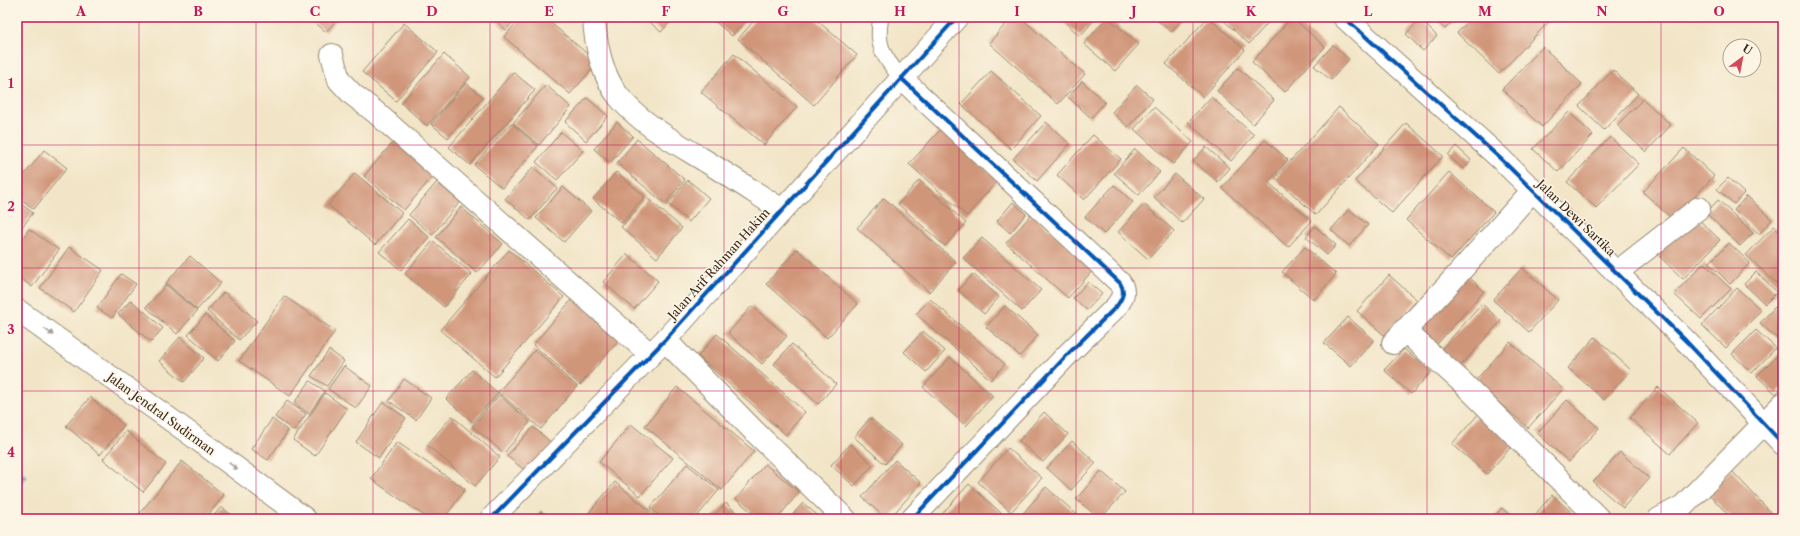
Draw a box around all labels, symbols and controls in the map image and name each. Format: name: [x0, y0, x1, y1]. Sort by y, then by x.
text: A: [75, 3, 87, 19]
text: B: [193, 3, 203, 19]
text: C: [310, 3, 320, 19]
text: D: [426, 3, 438, 19]
text: E: [544, 3, 554, 19]
text: F: [662, 3, 671, 19]
text: G: [777, 3, 789, 19]
text: H: [894, 3, 906, 19]
text: I: [1014, 3, 1020, 19]
text: J: [1129, 3, 1137, 19]
text: K: [1246, 3, 1257, 19]
text: L: [1364, 3, 1373, 19]
text: M: [1478, 3, 1492, 19]
text: N: [1596, 3, 1608, 19]
text: O: [1713, 3, 1725, 19]
north arrow: [1722, 38, 1762, 78]
text: U: [1740, 41, 1755, 58]
text: 1: [8, 75, 14, 91]
street label: Jalan Dewi Sartika: [1532, 175, 1619, 259]
text: 2: [7, 198, 15, 214]
street label: Jalan Arif Rahman Hakim: [663, 205, 773, 324]
text: 3: [7, 321, 15, 337]
one-way arrow: [43, 328, 54, 337]
street label: Jalan Jendral Sudirman: [103, 368, 219, 458]
text: 4: [7, 444, 15, 460]
one-way arrow: [228, 462, 239, 470]

